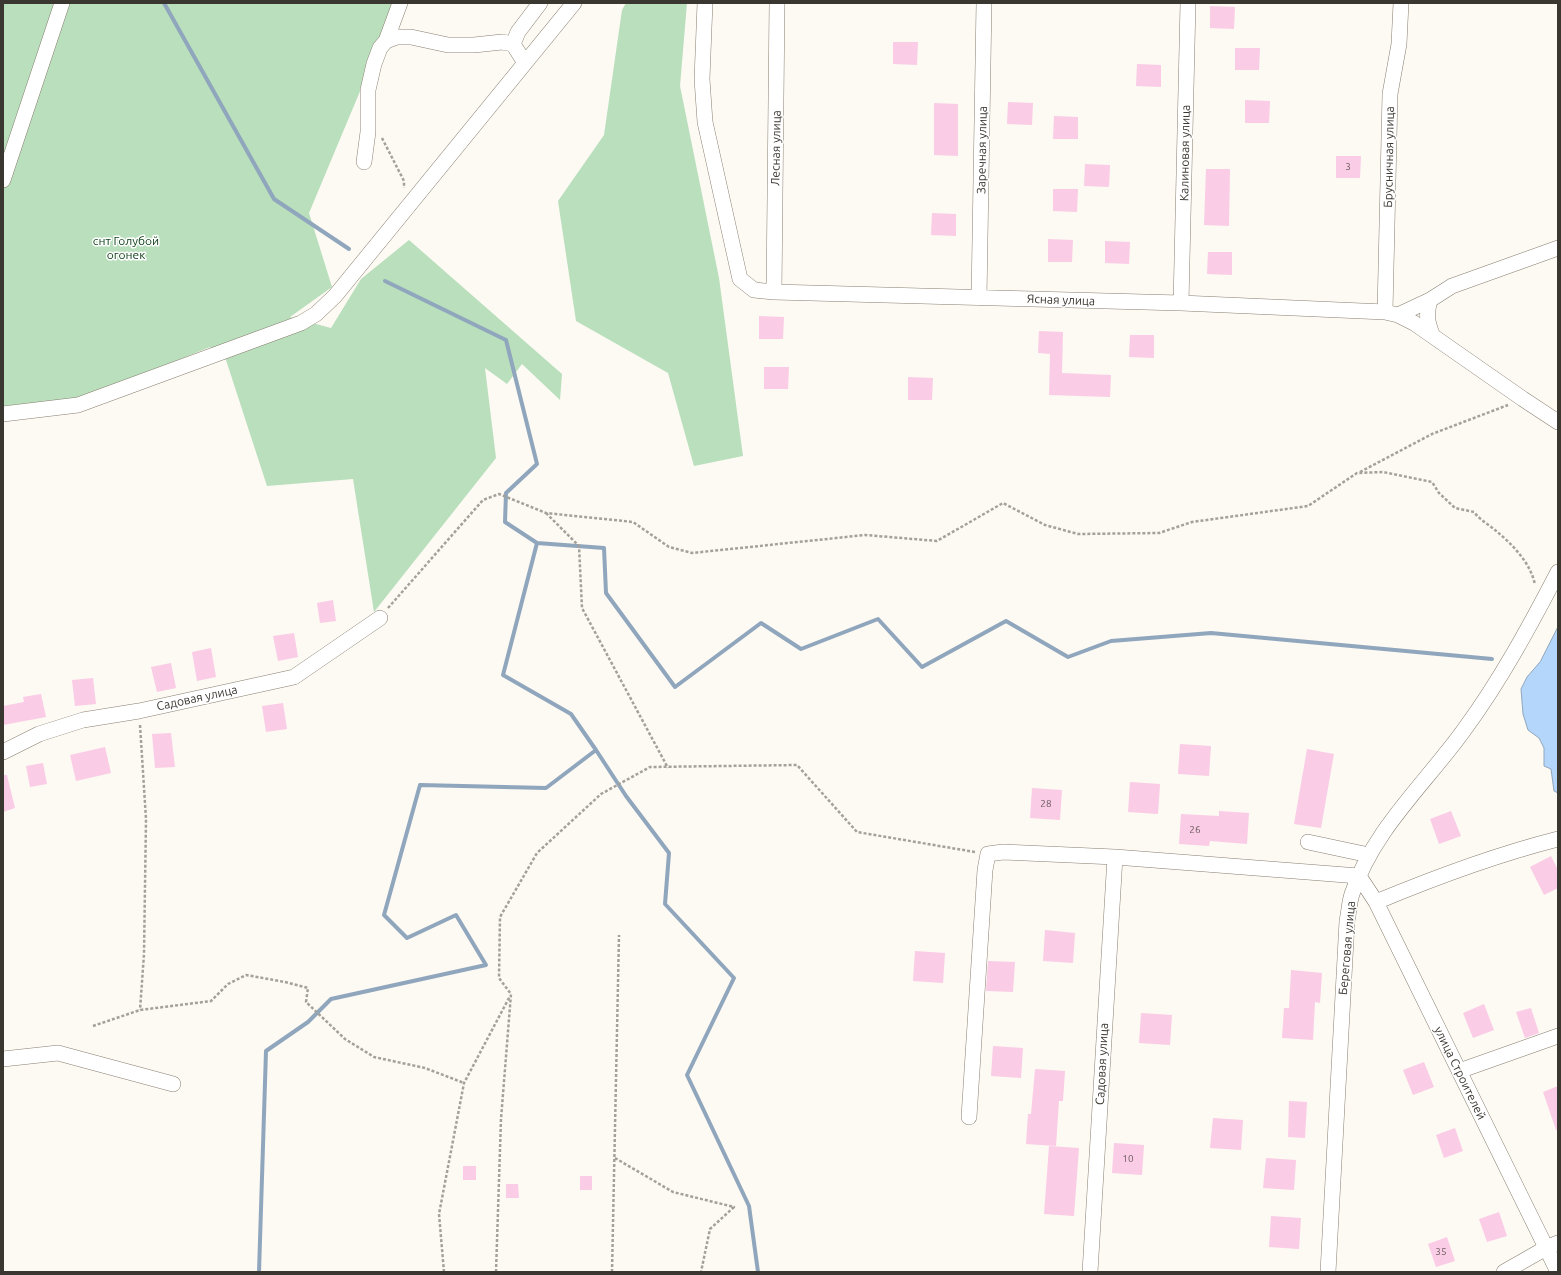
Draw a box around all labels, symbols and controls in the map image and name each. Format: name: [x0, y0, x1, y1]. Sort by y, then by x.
street label: Калиновая улица: [1177, 105, 1193, 201]
street label: Заречная улица: [974, 106, 990, 194]
street label: Брусничная улица: [1381, 106, 1397, 208]
street label: Лесная улица: [768, 110, 784, 186]
house number: 3: [1345, 161, 1351, 173]
park label: снт Голубой огонек: [93, 234, 159, 262]
street label: Ясная улица: [1027, 292, 1095, 308]
street label: Садовая улица: [155, 682, 239, 714]
house number: 28: [1040, 798, 1052, 810]
house number: 26: [1189, 824, 1201, 836]
street label: Береговая улица: [1336, 900, 1358, 996]
street label: Садовая улица: [1093, 1022, 1111, 1106]
street label: улица Строителей: [1431, 1024, 1489, 1122]
house number: 10: [1122, 1153, 1134, 1165]
house number: 35: [1435, 1246, 1447, 1258]

